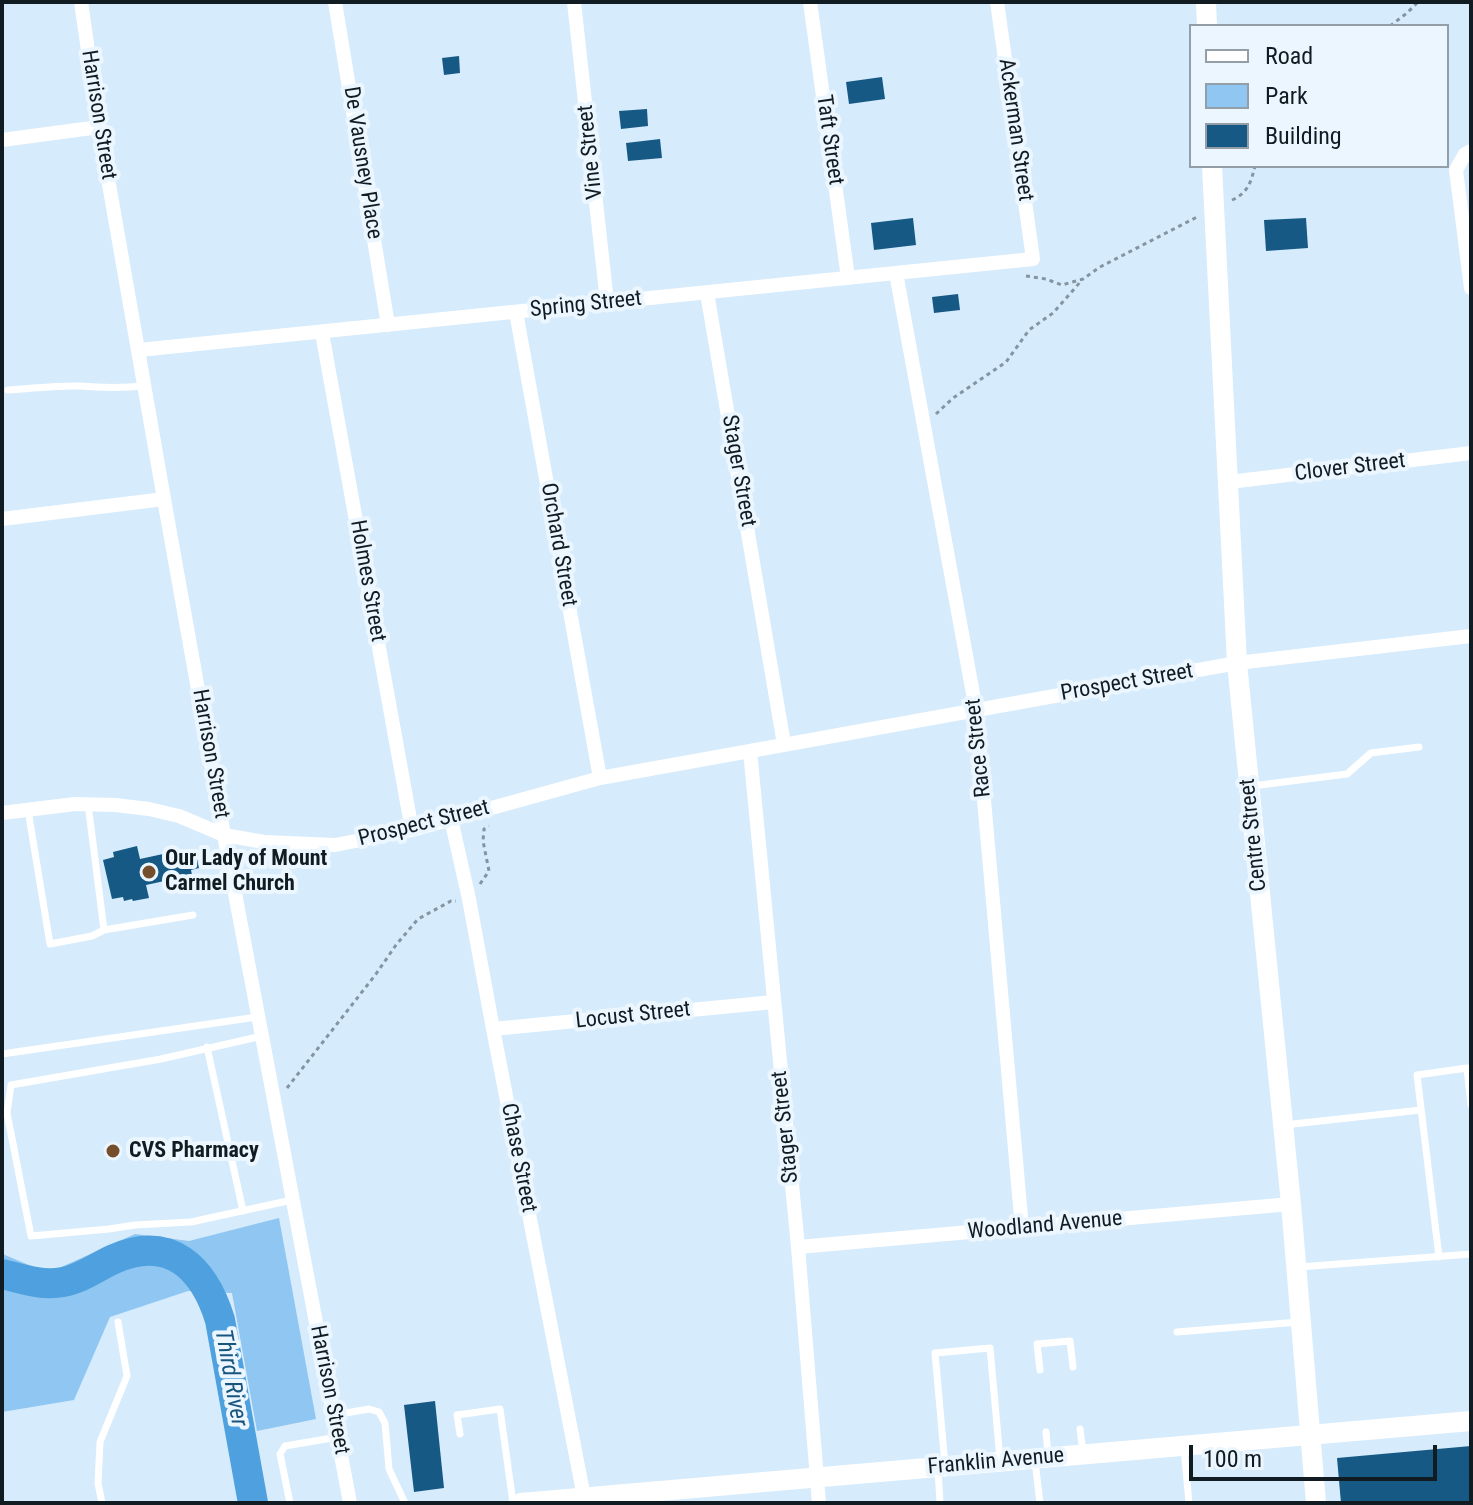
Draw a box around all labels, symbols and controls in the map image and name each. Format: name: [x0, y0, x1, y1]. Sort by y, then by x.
legend: [1189, 24, 1449, 168]
text: Road: [1265, 42, 1313, 70]
street label: Harrison Street: [75, 48, 121, 182]
street label: Ackerman Street: [992, 57, 1038, 203]
text: Park: [1265, 82, 1308, 110]
street label: De Vausney Place: [337, 85, 387, 241]
street label: Taft Street: [810, 93, 848, 187]
street label: Vine Street: [573, 103, 609, 201]
text: Building: [1265, 122, 1342, 150]
street label: Spring Street: [529, 286, 643, 324]
street label: Stager Street: [715, 413, 761, 529]
street label: Clover Street: [1293, 448, 1407, 488]
street label: Orchard Street: [534, 481, 582, 609]
street label: Holmes Street: [343, 518, 391, 644]
street label: Prospect Street: [1059, 658, 1195, 708]
street label: Harrison Street: [186, 687, 234, 821]
street label: Race Street: [961, 697, 997, 799]
street label: Centre Street: [1235, 777, 1273, 893]
street label: Prospect Street: [356, 795, 492, 853]
place label: Our Lady of Mount Carmel Church: [165, 846, 327, 898]
marker: Our Lady of Mount Carmel Church: [140, 863, 158, 881]
street label: Locust Street: [574, 997, 692, 1035]
street label: Stager Street: [767, 1069, 805, 1185]
street label: Chase Street: [494, 1101, 542, 1215]
place label: CVS Pharmacy: [129, 1138, 259, 1164]
marker: CVS Pharmacy: [104, 1142, 122, 1160]
street label: Woodland Avenue: [967, 1206, 1123, 1246]
street label: Harrison Street: [304, 1323, 354, 1457]
water label: Third River: [207, 1327, 253, 1429]
scale bar: [1193, 1429, 1441, 1479]
street label: Franklin Avenue: [927, 1443, 1065, 1481]
text: 100 m: [1203, 1445, 1262, 1473]

